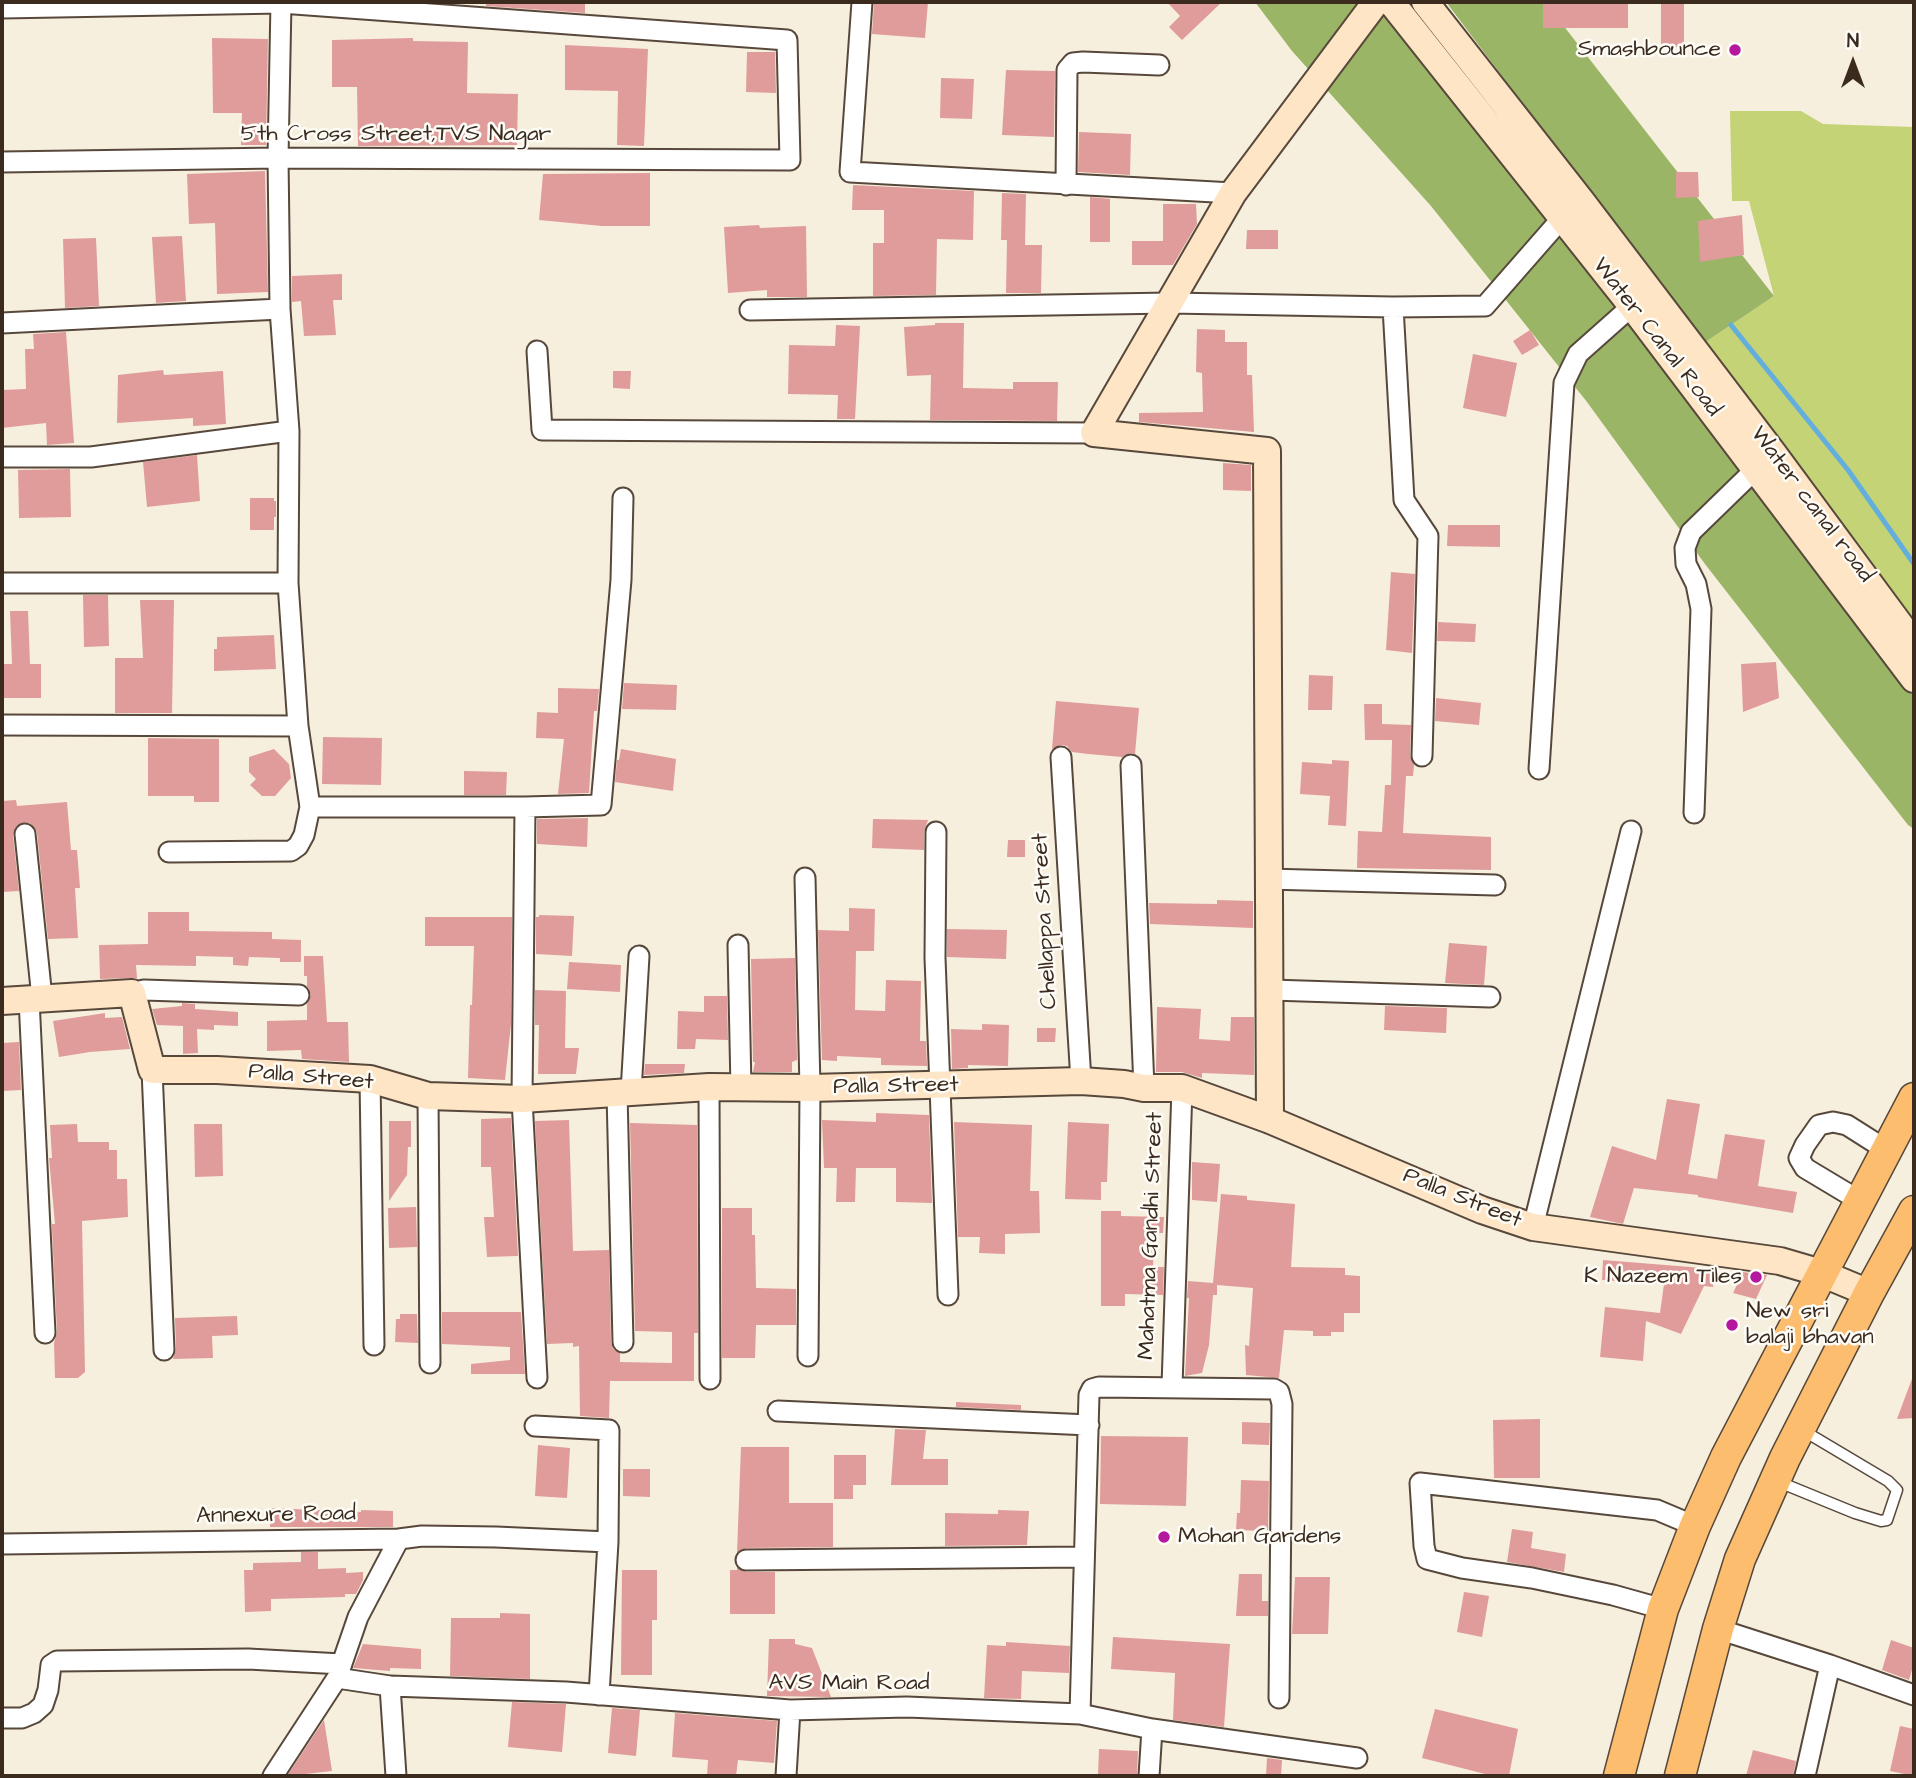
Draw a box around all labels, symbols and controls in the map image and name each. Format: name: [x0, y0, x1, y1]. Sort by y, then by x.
north arrow: [1818, 28, 1888, 98]
text: N: [1847, 28, 1859, 55]
place label: Smashbounce: [1578, 36, 1721, 64]
marker: Smashbounce: [1727, 42, 1743, 58]
street label: 5th Cross Street,TVS Nagar: [241, 121, 551, 149]
street label: Water Canal Road: [1585, 253, 1727, 423]
street label: Water canal road: [1743, 421, 1879, 589]
street label: Chellappa Street: [1028, 832, 1064, 1010]
street label: Palla Street: [247, 1059, 375, 1097]
street label: Palla Street: [833, 1072, 959, 1102]
street label: Mahatma Gandhi Street: [1134, 1112, 1170, 1360]
street label: Palla Street: [1399, 1163, 1525, 1235]
place label: K Nazeem Tiles: [1584, 1263, 1742, 1291]
marker: K Nazeem Tiles: [1748, 1269, 1764, 1285]
place label: New sri balaji bhavan: [1746, 1298, 1874, 1352]
marker: New sri balaji bhavan: [1724, 1317, 1740, 1333]
street label: Annexure Road: [196, 1501, 356, 1531]
place label: Mohan Gardens: [1178, 1523, 1341, 1551]
marker: Mohan Gardens: [1156, 1529, 1172, 1545]
street label: AVS Main Road: [769, 1670, 929, 1698]

